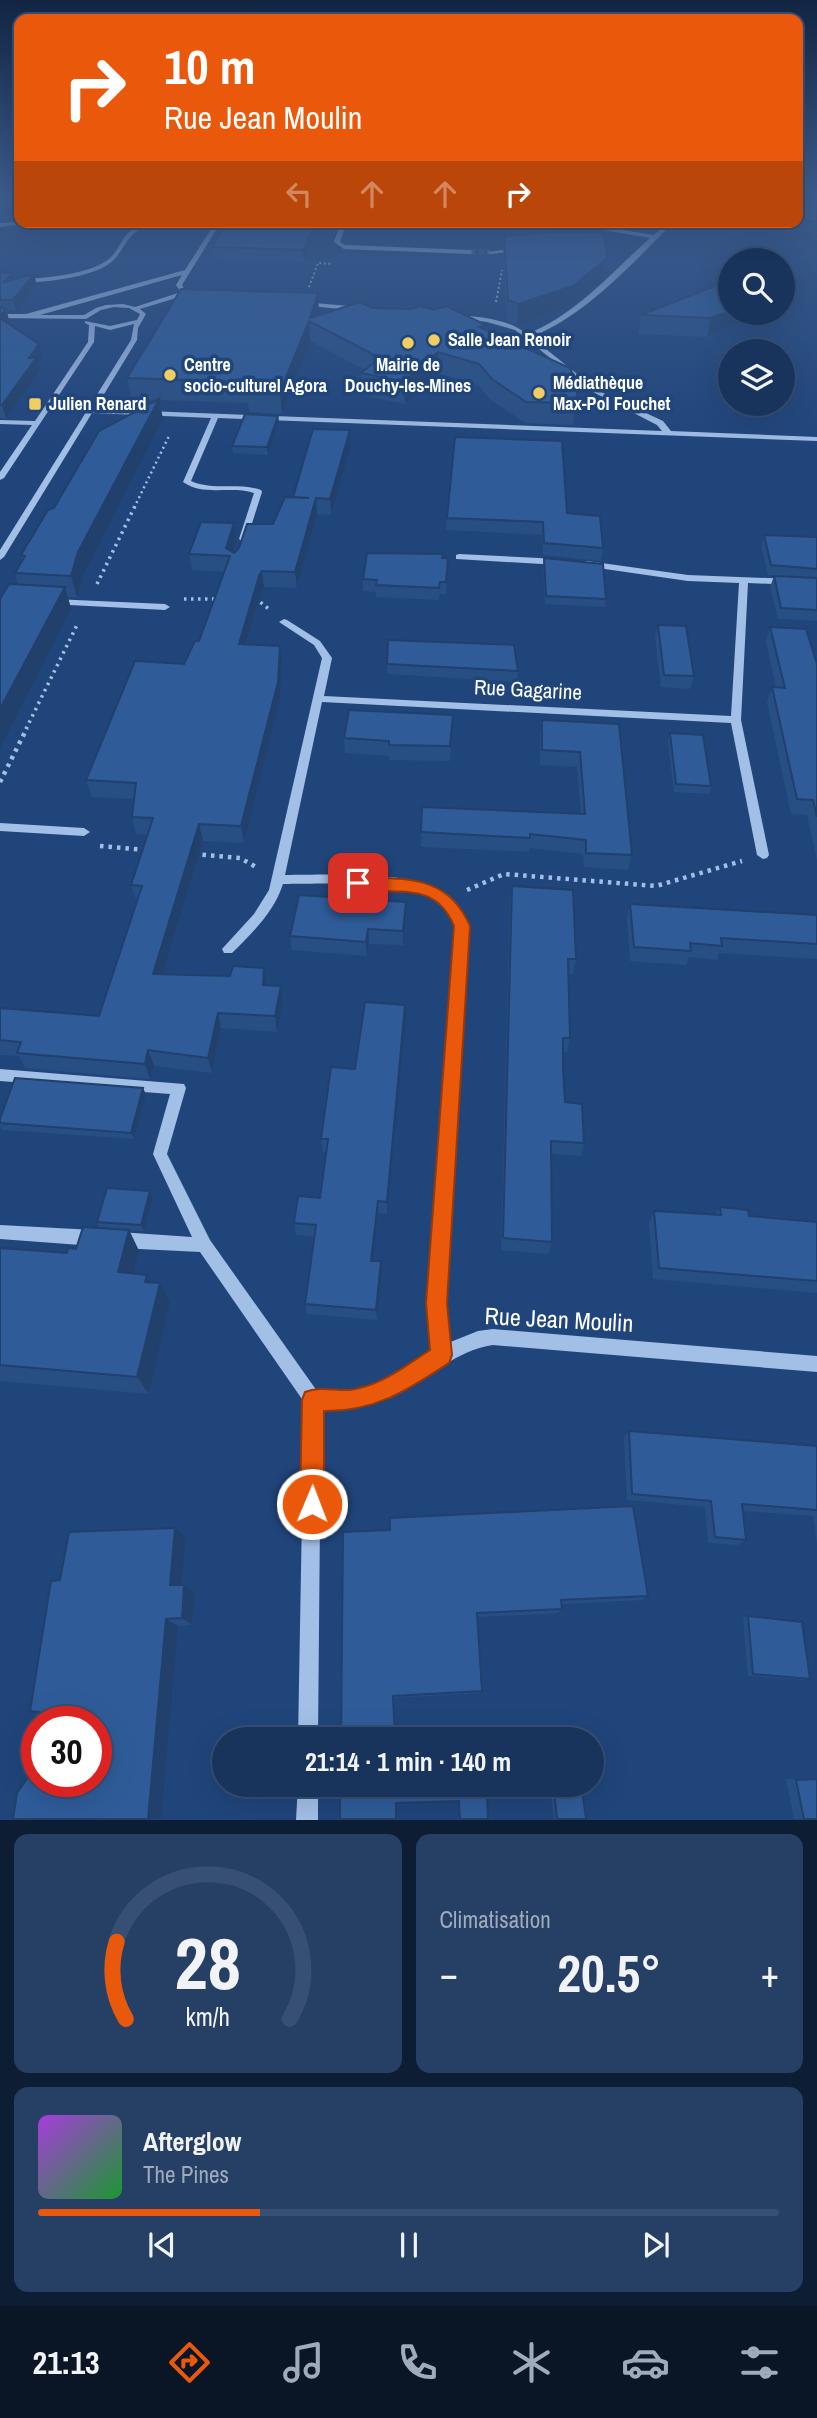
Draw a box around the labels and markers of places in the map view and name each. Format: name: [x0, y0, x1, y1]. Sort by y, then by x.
place label: Salle Jean Renoir: [448, 327, 571, 352]
marker: Salle Jean Renoir: [426, 332, 442, 348]
marker: Mairie de Douchy-les-Mines: [400, 335, 416, 351]
place label: Centre socio-culturel Agora: [184, 352, 328, 398]
place label: Mairie de Douchy-les-Mines: [345, 352, 471, 398]
marker: Centre socio-culturel Agora: [162, 367, 178, 383]
place label: Médiathèque Max-Pol Fouchet: [553, 370, 670, 416]
marker: Médiathèque Max-Pol Fouchet: [531, 385, 547, 401]
place label: Julien Renard: [49, 391, 147, 416]
marker: Julien Renard: [27, 396, 43, 412]
pin: [328, 853, 388, 913]

